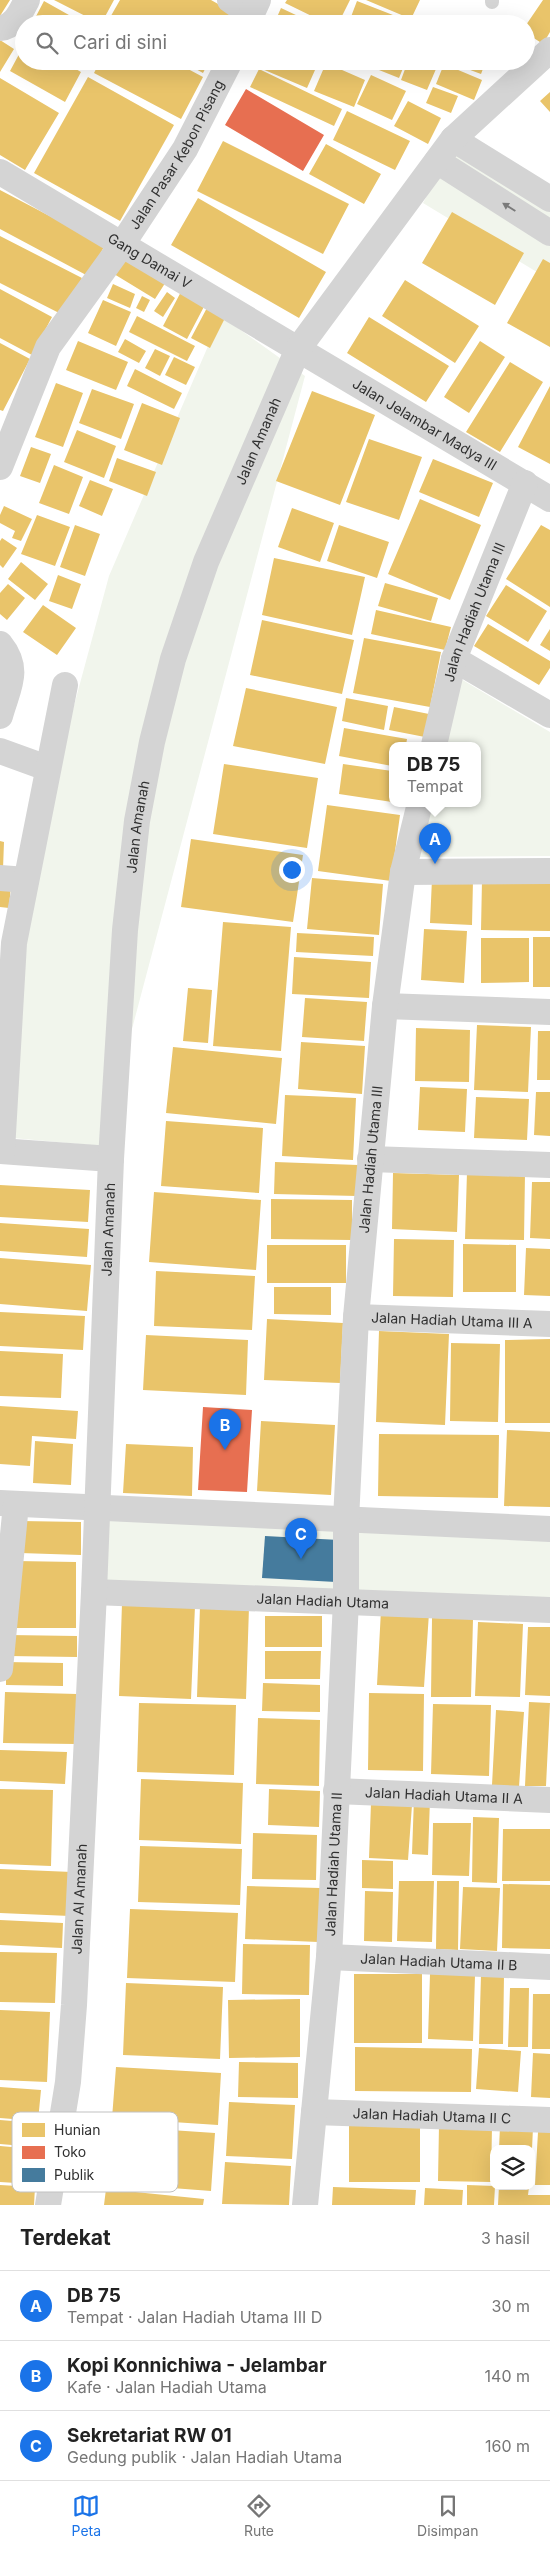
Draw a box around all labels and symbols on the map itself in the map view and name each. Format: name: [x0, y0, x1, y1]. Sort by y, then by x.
street label: Jalan Pasar Kebon Pisang: [125, 77, 227, 233]
one-way arrow: [502, 202, 515, 211]
street label: Gang Damai V: [105, 229, 195, 292]
street label: Jalan Jelambar Madya III: [350, 375, 500, 473]
street label: Jalan Amanah: [231, 395, 284, 487]
street label: Jalan Hadiah Utama III: [440, 540, 508, 684]
street label: Jalan Amanah: [122, 779, 153, 874]
pin: A: [419, 823, 451, 864]
your location: [279, 857, 305, 883]
street label: Jalan Hadiah Utama III: [355, 1085, 386, 1234]
street label: Jalan Amanah: [97, 1182, 118, 1277]
street label: Jalan Hadiah Utama III A: [371, 1309, 533, 1331]
pin: B: [209, 1409, 241, 1450]
pin: C: [285, 1518, 317, 1559]
street label: Jalan Hadiah Utama: [256, 1589, 390, 1612]
street label: Jalan Hadiah Utama II A: [365, 1783, 523, 1807]
street label: Jalan Hadiah Utama II: [321, 1792, 345, 1937]
street label: Jalan Al Amanah: [67, 1843, 90, 1955]
street label: Jalan Hadiah Utama II B: [360, 1949, 518, 1974]
street label: Jalan Hadiah Utama II C: [352, 2104, 511, 2127]
legend: [12, 2112, 178, 2192]
text: Hunian: [54, 2121, 100, 2138]
text: Toko: [54, 2143, 86, 2160]
text: Publik: [54, 2166, 95, 2183]

